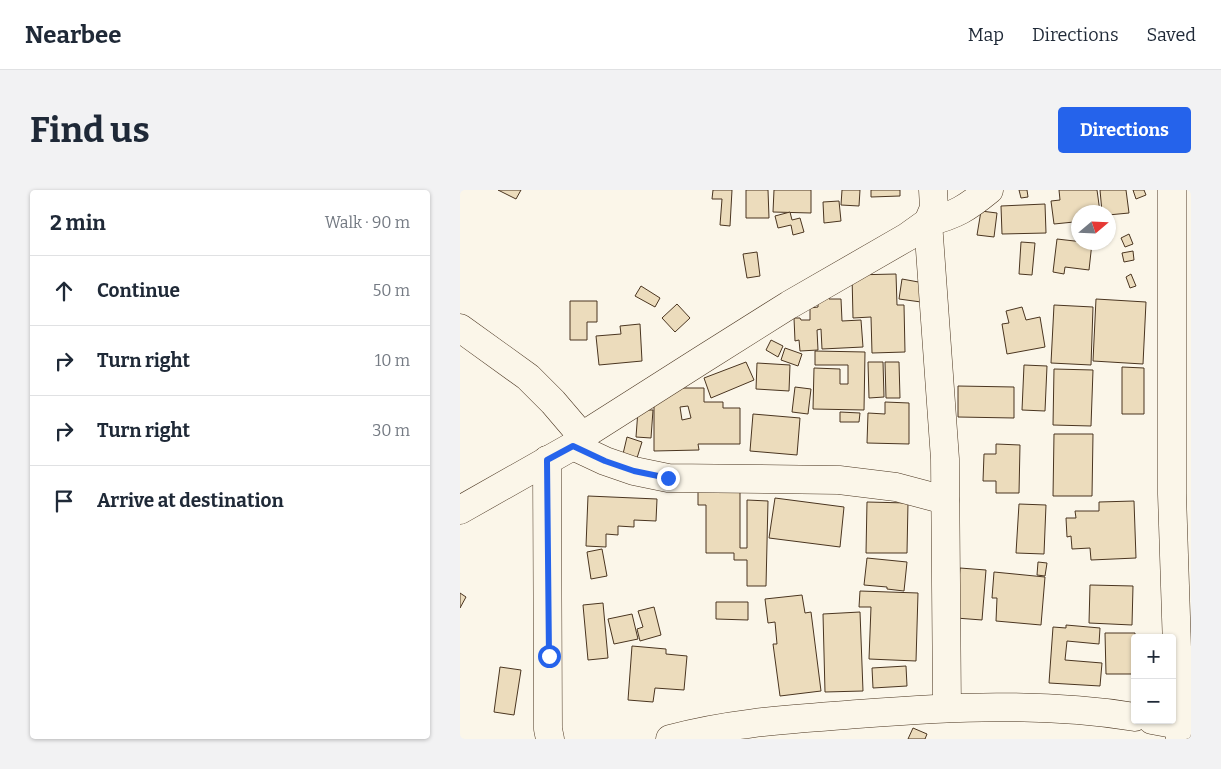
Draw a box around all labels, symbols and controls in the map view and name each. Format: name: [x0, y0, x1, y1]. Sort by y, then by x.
text: Nearbee: [25, 21, 121, 49]
text: Map: [968, 24, 1004, 46]
text: Directions: [1032, 24, 1119, 46]
text: Saved: [1147, 24, 1196, 46]
button: Directions: [1058, 107, 1191, 153]
text: Find us: [30, 109, 150, 151]
north arrow: [1071, 205, 1116, 250]
text: 2 min: [50, 210, 106, 236]
text: Walk · 90 m: [325, 213, 410, 232]
icon: ahead: [50, 277, 78, 305]
text: Continue: [97, 279, 180, 302]
text: 50 m: [373, 281, 410, 300]
icon: right: [50, 347, 78, 375]
text: Turn right: [97, 349, 190, 372]
text: 10 m: [375, 351, 410, 370]
icon: right: [50, 417, 78, 445]
text: Turn right: [97, 419, 190, 442]
text: 30 m: [372, 421, 410, 440]
route end: [657, 467, 680, 490]
icon: arrive: [50, 487, 78, 515]
text: Arrive at destination: [97, 489, 284, 512]
map controls: [1131, 634, 1176, 724]
button: +: [1131, 634, 1176, 679]
route start: [538, 645, 561, 668]
button: −: [1131, 679, 1176, 724]

